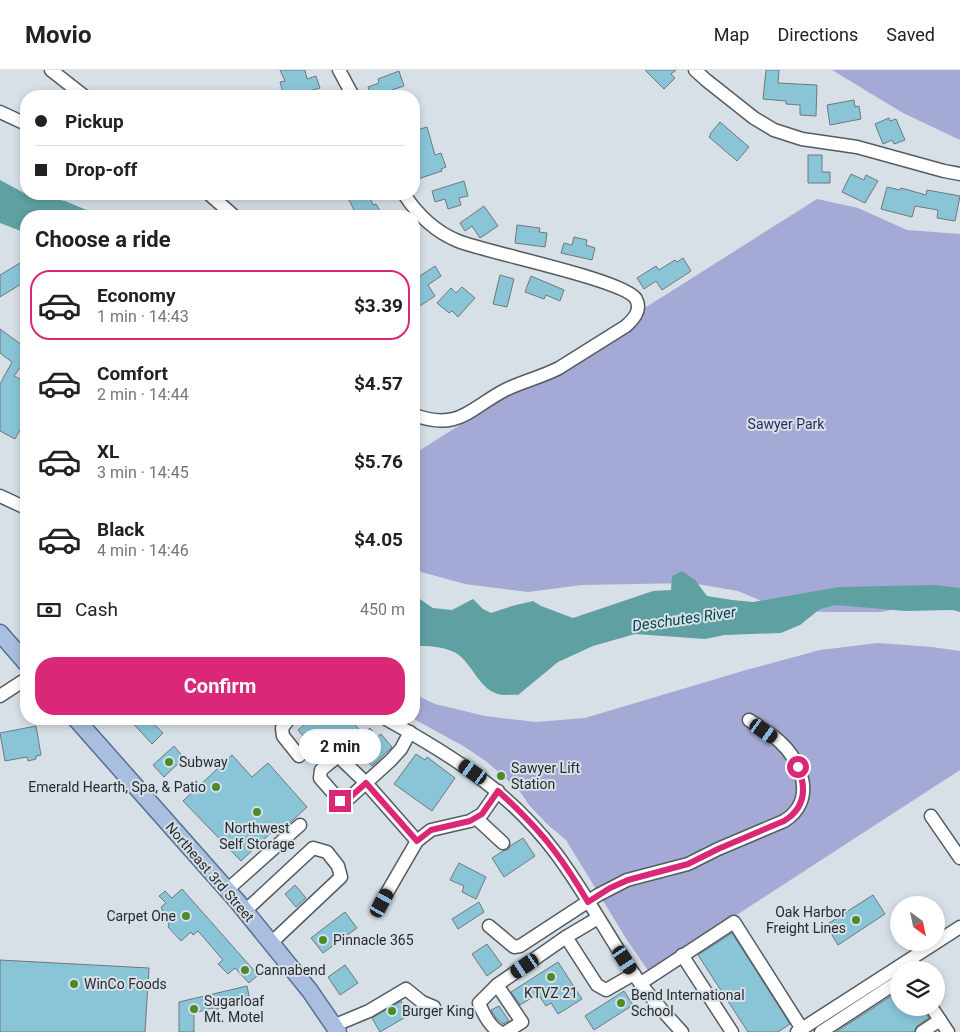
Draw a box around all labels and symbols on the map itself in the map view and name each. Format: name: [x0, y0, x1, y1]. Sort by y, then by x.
park label: Sawyer Park: [748, 416, 825, 432]
water label: Deschutes River: [631, 603, 738, 635]
car: [747, 716, 780, 746]
callout: 2 min: [299, 728, 381, 764]
place label: Subway: [179, 754, 228, 770]
marker: Subway: [163, 756, 175, 768]
route start: [787, 756, 809, 778]
car: [456, 757, 489, 787]
place label: Sawyer Lift Station: [511, 760, 580, 792]
marker: Sawyer Lift Station: [495, 770, 507, 782]
place label: Emerald Hearth, Spa, & Patio: [28, 779, 206, 795]
marker: Emerald Hearth, Spa, & Patio: [210, 781, 222, 793]
route end: [329, 790, 351, 812]
marker: Northwest Self Storage: [251, 806, 263, 818]
street label: Northeast 3rd Street: [162, 819, 258, 925]
place label: Northwest Self Storage: [219, 820, 295, 852]
car: [368, 886, 395, 920]
north arrow: [890, 896, 945, 951]
place label: Oak Harbor Freight Lines: [766, 904, 846, 936]
place label: Carpet One: [106, 908, 176, 924]
marker: Carpet One: [180, 910, 192, 922]
marker: Oak Harbor Freight Lines: [850, 914, 862, 926]
place label: Pinnacle 365: [333, 932, 414, 948]
marker: Pinnacle 365: [317, 934, 329, 946]
car: [610, 943, 639, 977]
car: [508, 951, 541, 981]
place label: Cannabend: [255, 962, 326, 978]
marker: Cannabend: [239, 964, 251, 976]
marker: KTVZ 21: [545, 971, 557, 983]
place label: WinCo Foods: [84, 976, 167, 992]
marker: WinCo Foods: [68, 978, 80, 990]
place label: KTVZ 21: [524, 985, 578, 1001]
place label: Bend International School: [631, 987, 745, 1019]
place label: Sugarloaf Mt. Motel: [204, 993, 264, 1025]
marker: Bend International School: [615, 997, 627, 1009]
marker: Sugarloaf Mt. Motel: [188, 1003, 200, 1015]
place label: Burger King: [402, 1003, 474, 1019]
marker: Burger King: [386, 1005, 398, 1017]

